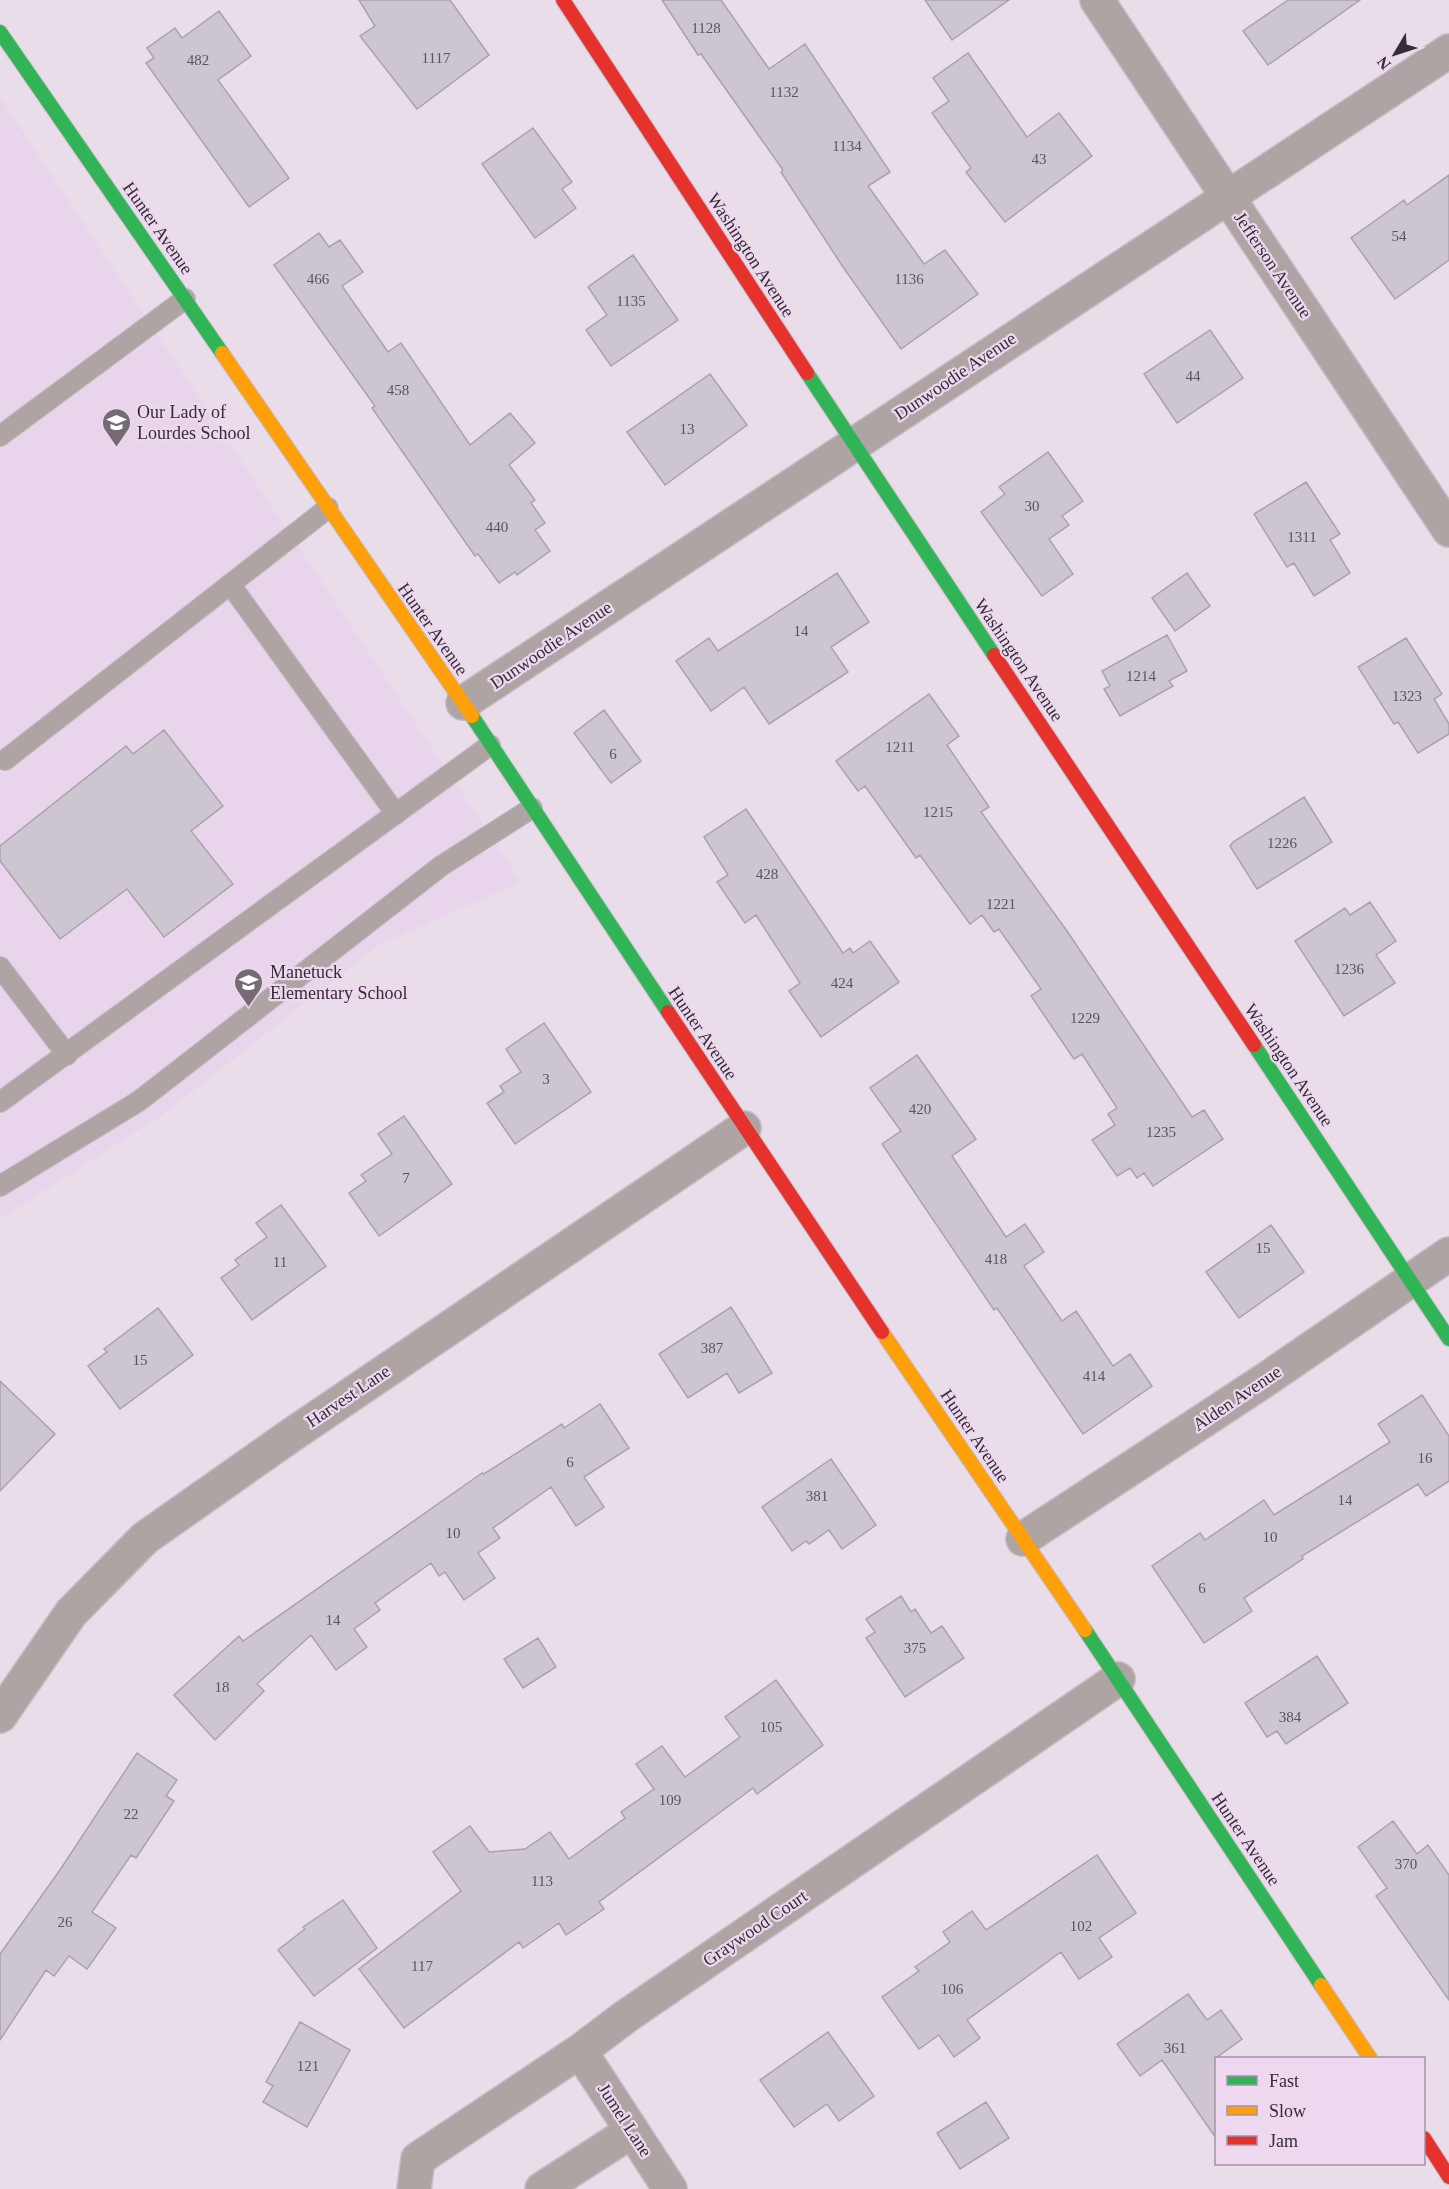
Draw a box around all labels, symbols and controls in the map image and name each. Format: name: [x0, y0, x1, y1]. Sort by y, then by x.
house number: 1128: [691, 20, 721, 36]
north arrow: [1365, 24, 1425, 84]
house number: 1117: [422, 50, 451, 66]
house number: 482: [187, 52, 209, 68]
text: N: [1373, 53, 1394, 73]
house number: 1132: [769, 84, 799, 100]
house number: 1134: [832, 138, 862, 154]
house number: 43: [1032, 151, 1047, 167]
street label: Hunter Avenue: [119, 178, 197, 278]
street label: Washington Avenue: [703, 189, 799, 321]
street label: Jefferson Avenue: [1230, 208, 1316, 322]
house number: 54: [1392, 228, 1407, 244]
house number: 466: [307, 271, 330, 287]
house number: 1136: [894, 271, 924, 287]
house number: 1135: [616, 293, 646, 309]
street label: Dunwoodie Avenue: [890, 328, 1020, 424]
house number: 44: [1186, 368, 1201, 384]
house number: 458: [387, 382, 409, 398]
place label: Our Lady of Lourdes School: [137, 402, 250, 443]
school or university icon: Our Lady of Lourdes School: [100, 406, 132, 448]
house number: 13: [680, 421, 695, 437]
house number: 30: [1025, 498, 1040, 514]
house number: 440: [486, 519, 508, 535]
house number: 1311: [1287, 529, 1317, 545]
street label: Hunter Avenue: [394, 579, 472, 679]
street label: Washington Avenue: [971, 595, 1067, 725]
street label: Dunwoodie Avenue: [486, 597, 616, 693]
house number: 14: [794, 623, 809, 639]
house number: 1214: [1126, 668, 1157, 684]
house number: 1323: [1392, 688, 1422, 704]
house number: 1211: [885, 739, 915, 755]
house number: 6: [609, 746, 617, 762]
house number: 1215: [923, 804, 953, 820]
house number: 1226: [1267, 835, 1298, 851]
house number: 428: [756, 866, 778, 882]
house number: 1221: [986, 896, 1016, 912]
house number: 1236: [1334, 961, 1365, 977]
place label: Manetuck Elementary School: [270, 962, 407, 1003]
school or university icon: Manetuck Elementary School: [233, 966, 265, 1008]
house number: 424: [831, 975, 854, 991]
street label: Hunter Avenue: [664, 983, 742, 1083]
street label: Washington Avenue: [1241, 1000, 1337, 1130]
house number: 1229: [1070, 1010, 1100, 1026]
house number: 3: [542, 1071, 550, 1087]
house number: 420: [909, 1101, 931, 1117]
house number: 1235: [1146, 1124, 1176, 1140]
house number: 7: [402, 1170, 410, 1186]
house number: 15: [1256, 1240, 1271, 1256]
house number: 418: [985, 1251, 1007, 1267]
house number: 11: [273, 1254, 287, 1270]
house number: 387: [701, 1340, 724, 1356]
house number: 15: [133, 1352, 148, 1368]
street label: Harvest Lane: [302, 1361, 394, 1431]
street label: Alden Avenue: [1189, 1361, 1285, 1435]
house number: 414: [1083, 1368, 1106, 1384]
street label: Hunter Avenue: [936, 1386, 1014, 1486]
house number: 16: [1418, 1450, 1433, 1466]
house number: 6: [566, 1454, 574, 1470]
house number: 381: [806, 1488, 828, 1504]
house number: 14: [1338, 1492, 1353, 1508]
house number: 10: [446, 1525, 461, 1541]
house number: 10: [1263, 1529, 1278, 1545]
house number: 6: [1198, 1580, 1206, 1596]
house number: 14: [326, 1612, 341, 1628]
house number: 375: [904, 1640, 926, 1656]
house number: 18: [215, 1679, 230, 1695]
house number: 384: [1279, 1709, 1302, 1725]
house number: 105: [760, 1719, 782, 1735]
street label: Hunter Avenue: [1207, 1789, 1285, 1889]
house number: 109: [659, 1792, 681, 1808]
house number: 22: [124, 1806, 139, 1822]
house number: 370: [1395, 1856, 1417, 1872]
house number: 113: [531, 1873, 553, 1889]
street label: Graywood Court: [699, 1886, 811, 1970]
house number: 26: [58, 1914, 73, 1930]
house number: 102: [1070, 1918, 1092, 1934]
house number: 117: [411, 1958, 433, 1974]
house number: 106: [941, 1981, 964, 1997]
house number: 361: [1164, 2040, 1186, 2056]
legend: [1215, 2057, 1425, 2165]
house number: 121: [297, 2058, 319, 2074]
text: Fast: [1269, 2071, 1299, 2091]
street label: Jumel Lane: [594, 2080, 656, 2160]
text: Slow: [1269, 2101, 1306, 2121]
text: Jam: [1269, 2131, 1298, 2151]

